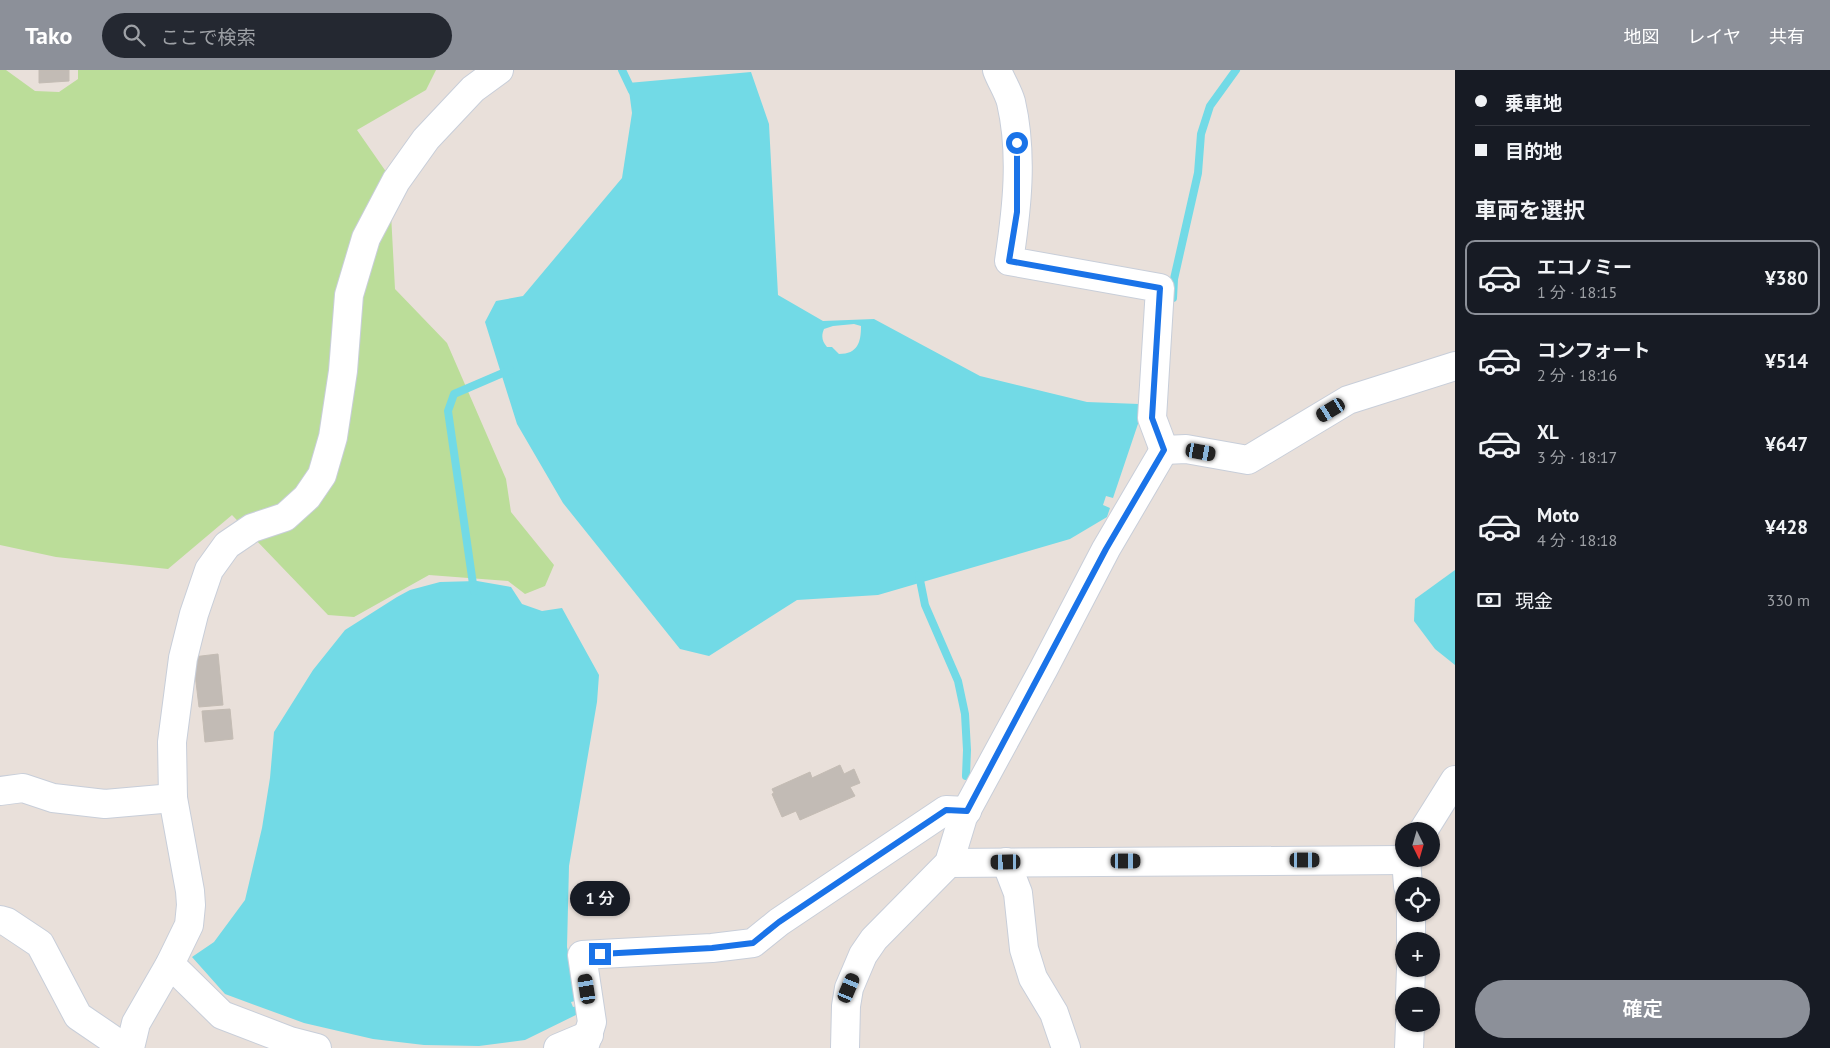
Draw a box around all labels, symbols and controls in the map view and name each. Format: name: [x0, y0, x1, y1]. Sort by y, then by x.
search box: [102, 13, 452, 58]
text: Tako: [25, 20, 72, 51]
icon: search: [120, 21, 148, 49]
text: ここで検索: [160, 25, 255, 49]
text: 地図: [1624, 25, 1660, 48]
text: レイヤ: [1688, 25, 1741, 48]
text: 共有: [1769, 25, 1805, 48]
text: 乗車地: [1505, 91, 1562, 115]
route start: [1006, 132, 1028, 154]
text: 目的地: [1505, 139, 1562, 163]
text: 車両を選択: [1475, 196, 1585, 224]
icon: car: [1477, 255, 1522, 300]
text: エコノミー: [1537, 255, 1632, 279]
text: ¥380: [1765, 266, 1808, 290]
text: 1 分 · 18:15: [1537, 282, 1617, 302]
icon: car: [1477, 338, 1522, 383]
text: コンフォート: [1537, 338, 1650, 362]
text: ¥514: [1765, 349, 1808, 373]
text: 2 分 · 18:16: [1537, 365, 1617, 385]
car: [1314, 396, 1347, 424]
text: XL: [1537, 420, 1559, 444]
icon: car: [1477, 421, 1522, 466]
text: ¥647: [1765, 432, 1808, 456]
car: [1184, 442, 1217, 462]
text: 3 分 · 18:17: [1537, 447, 1617, 467]
text: Moto: [1537, 503, 1579, 527]
icon: car: [1477, 504, 1522, 549]
text: ¥428: [1765, 515, 1808, 539]
text: 4 分 · 18:18: [1537, 530, 1617, 550]
icon: cash: [1475, 586, 1503, 614]
text: 現金: [1515, 589, 1553, 613]
text: 330 m: [1767, 590, 1810, 610]
north arrow: [1395, 822, 1440, 868]
map controls: [1395, 822, 1440, 1032]
car: [1290, 853, 1320, 868]
car: [990, 854, 1021, 870]
car: [1111, 854, 1141, 869]
button: locate: [1395, 877, 1440, 922]
callout: 1 分: [570, 882, 630, 916]
text: 1 分: [585, 888, 615, 908]
button: +: [1395, 932, 1440, 977]
route end: [589, 943, 611, 965]
car: [836, 971, 861, 1005]
car: [577, 973, 596, 1005]
button: 確定: [1475, 980, 1810, 1038]
button: −: [1395, 987, 1440, 1032]

